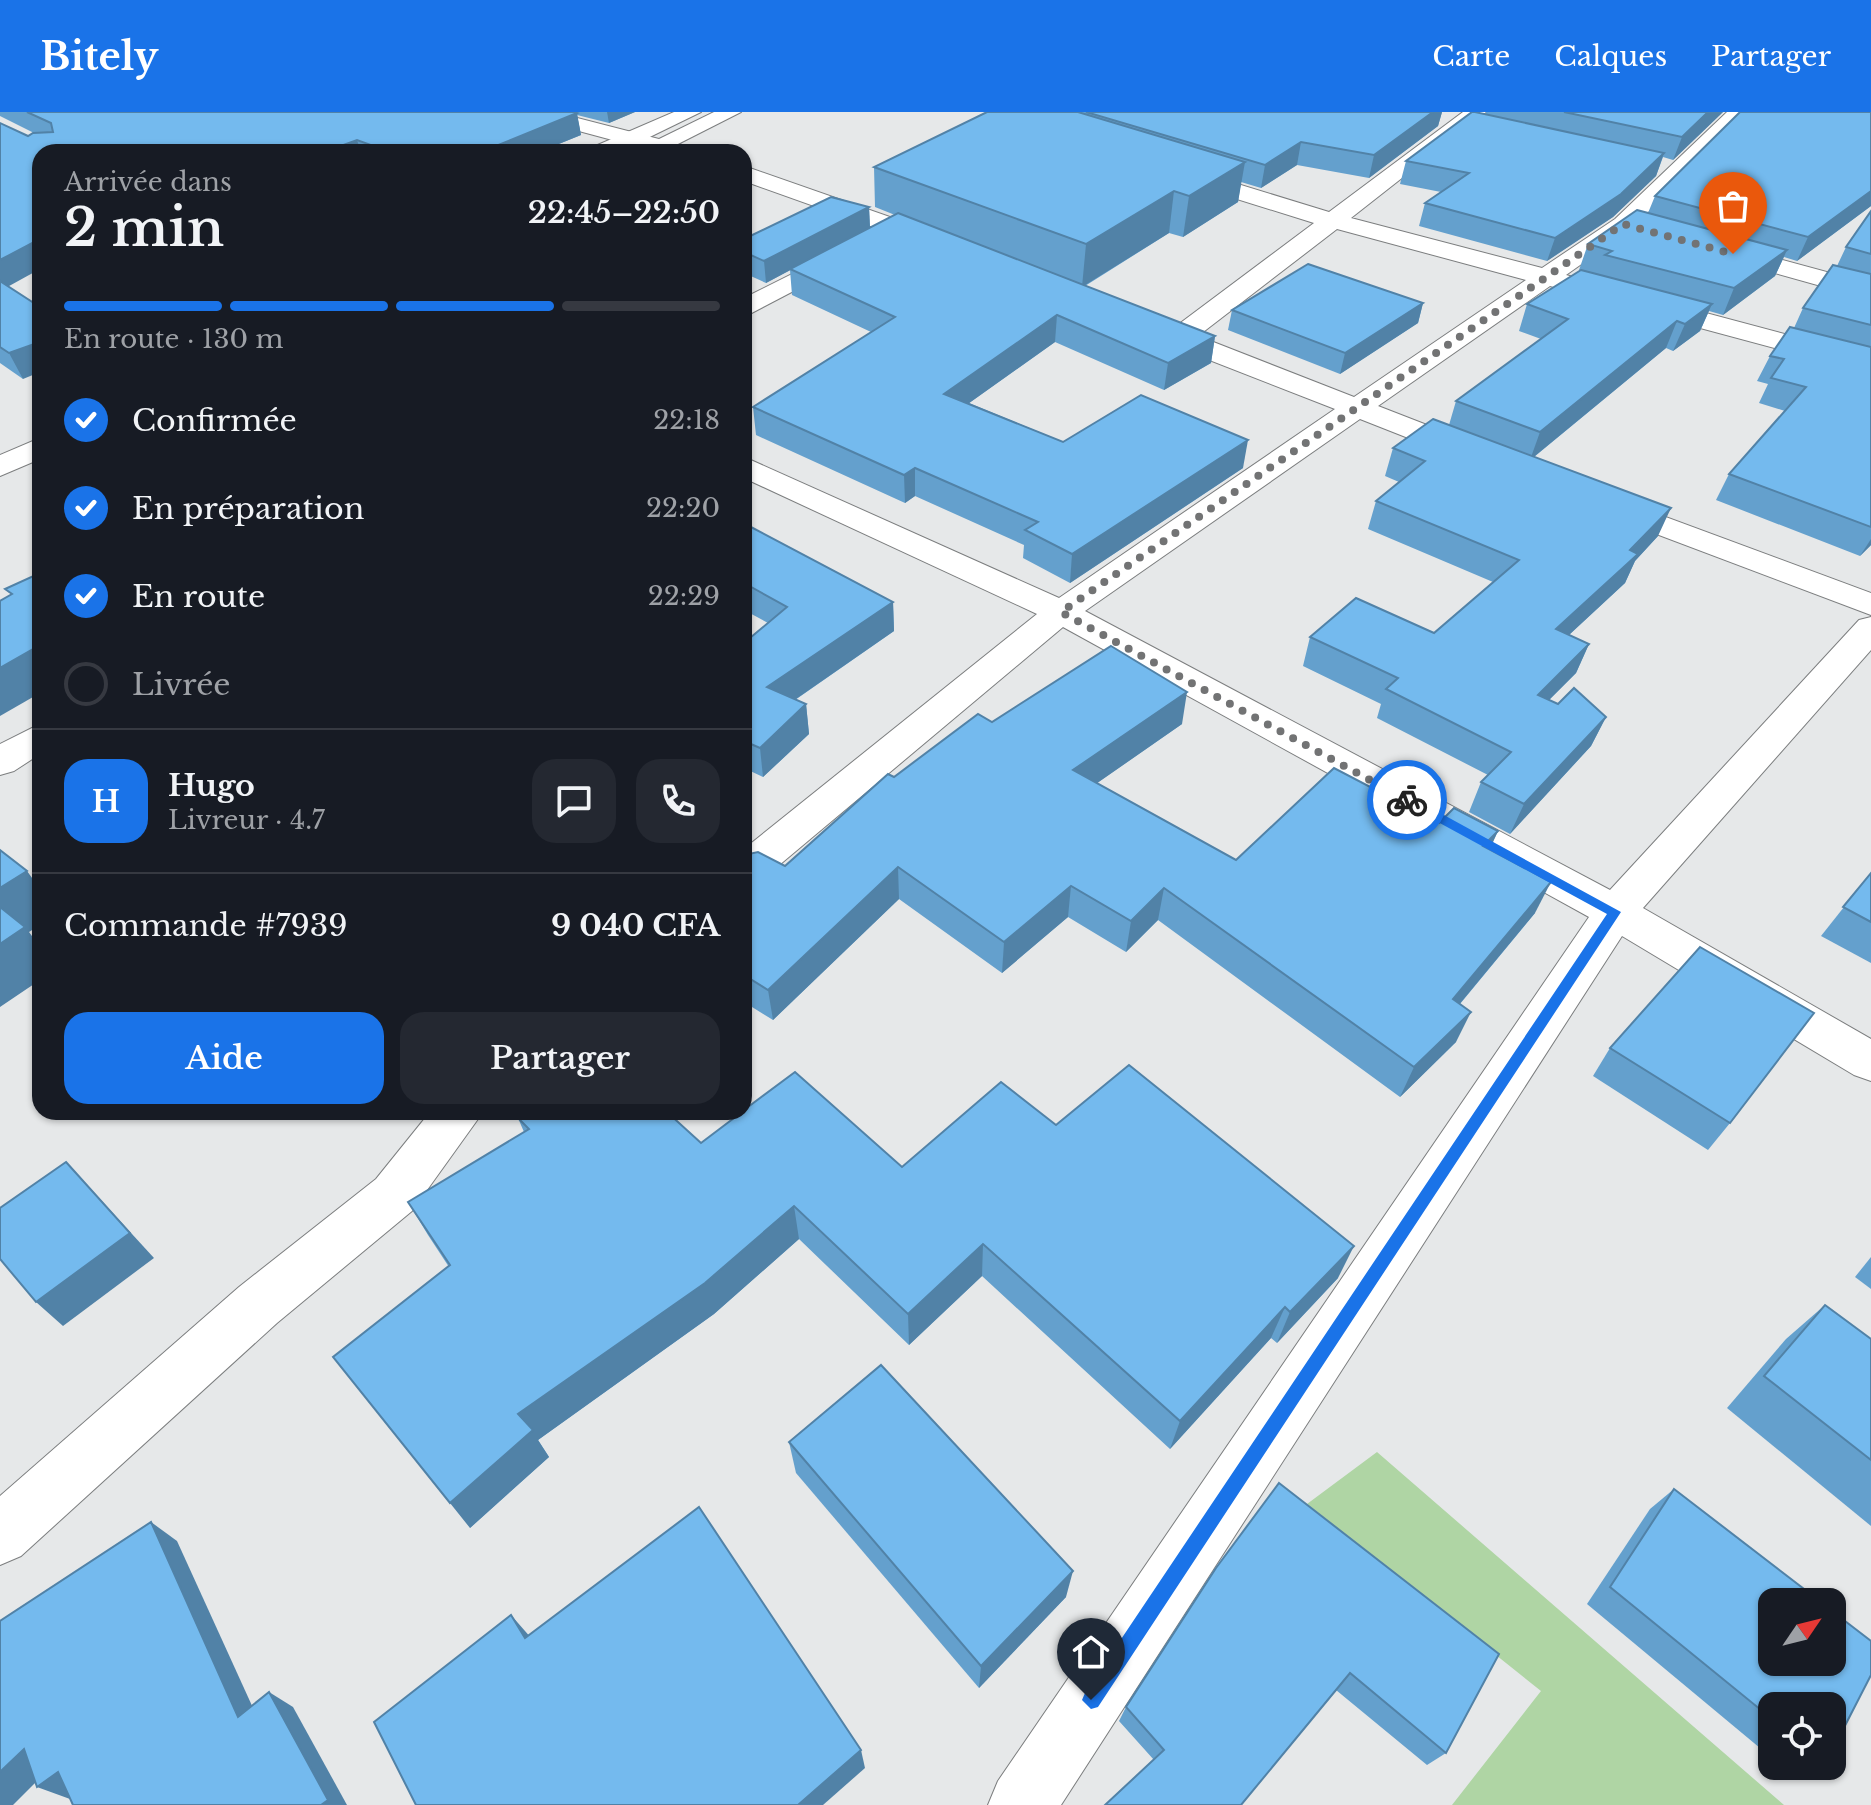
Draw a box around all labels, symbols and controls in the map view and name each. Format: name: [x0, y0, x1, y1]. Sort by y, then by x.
text: Bitely: [40, 33, 158, 80]
text: Carte: [1432, 39, 1510, 74]
text: Calques: [1554, 39, 1667, 74]
text: Partager: [1711, 39, 1831, 74]
text: Arrivée dans: [64, 166, 232, 198]
pin: [1699, 172, 1767, 254]
icon: bag: [1711, 184, 1755, 228]
text: 22:45–22:50: [528, 194, 720, 231]
text: 2 min: [64, 196, 224, 260]
text: En route · 130 m: [64, 323, 283, 355]
icon: check: [64, 398, 108, 442]
text: Confirmée: [132, 402, 297, 439]
text: 22:18: [653, 404, 720, 436]
icon: check: [64, 486, 108, 530]
text: En préparation: [132, 490, 364, 527]
text: 22:20: [646, 492, 720, 524]
icon: check: [64, 574, 108, 618]
text: En route: [132, 578, 265, 615]
text: 22:29: [648, 580, 720, 612]
text: Livrée: [132, 666, 231, 703]
button: chat: [532, 759, 616, 843]
button: phone: [636, 759, 720, 843]
courier: [1367, 760, 1447, 840]
text: Hugo: [168, 767, 255, 804]
icon: bike: [1385, 778, 1429, 822]
text: H: [92, 783, 120, 820]
text: Livreur · 4.7: [168, 804, 325, 836]
text: Commande #7939: [64, 907, 348, 944]
text: 9 040 CFA: [551, 907, 720, 944]
button: Aide: [64, 1012, 384, 1104]
button: Partager: [400, 1012, 720, 1104]
north arrow: [1758, 1588, 1846, 1676]
map controls: [1758, 1588, 1846, 1780]
pin: [1057, 1618, 1125, 1700]
icon: home: [1069, 1630, 1113, 1674]
button: locate: [1758, 1692, 1846, 1780]

